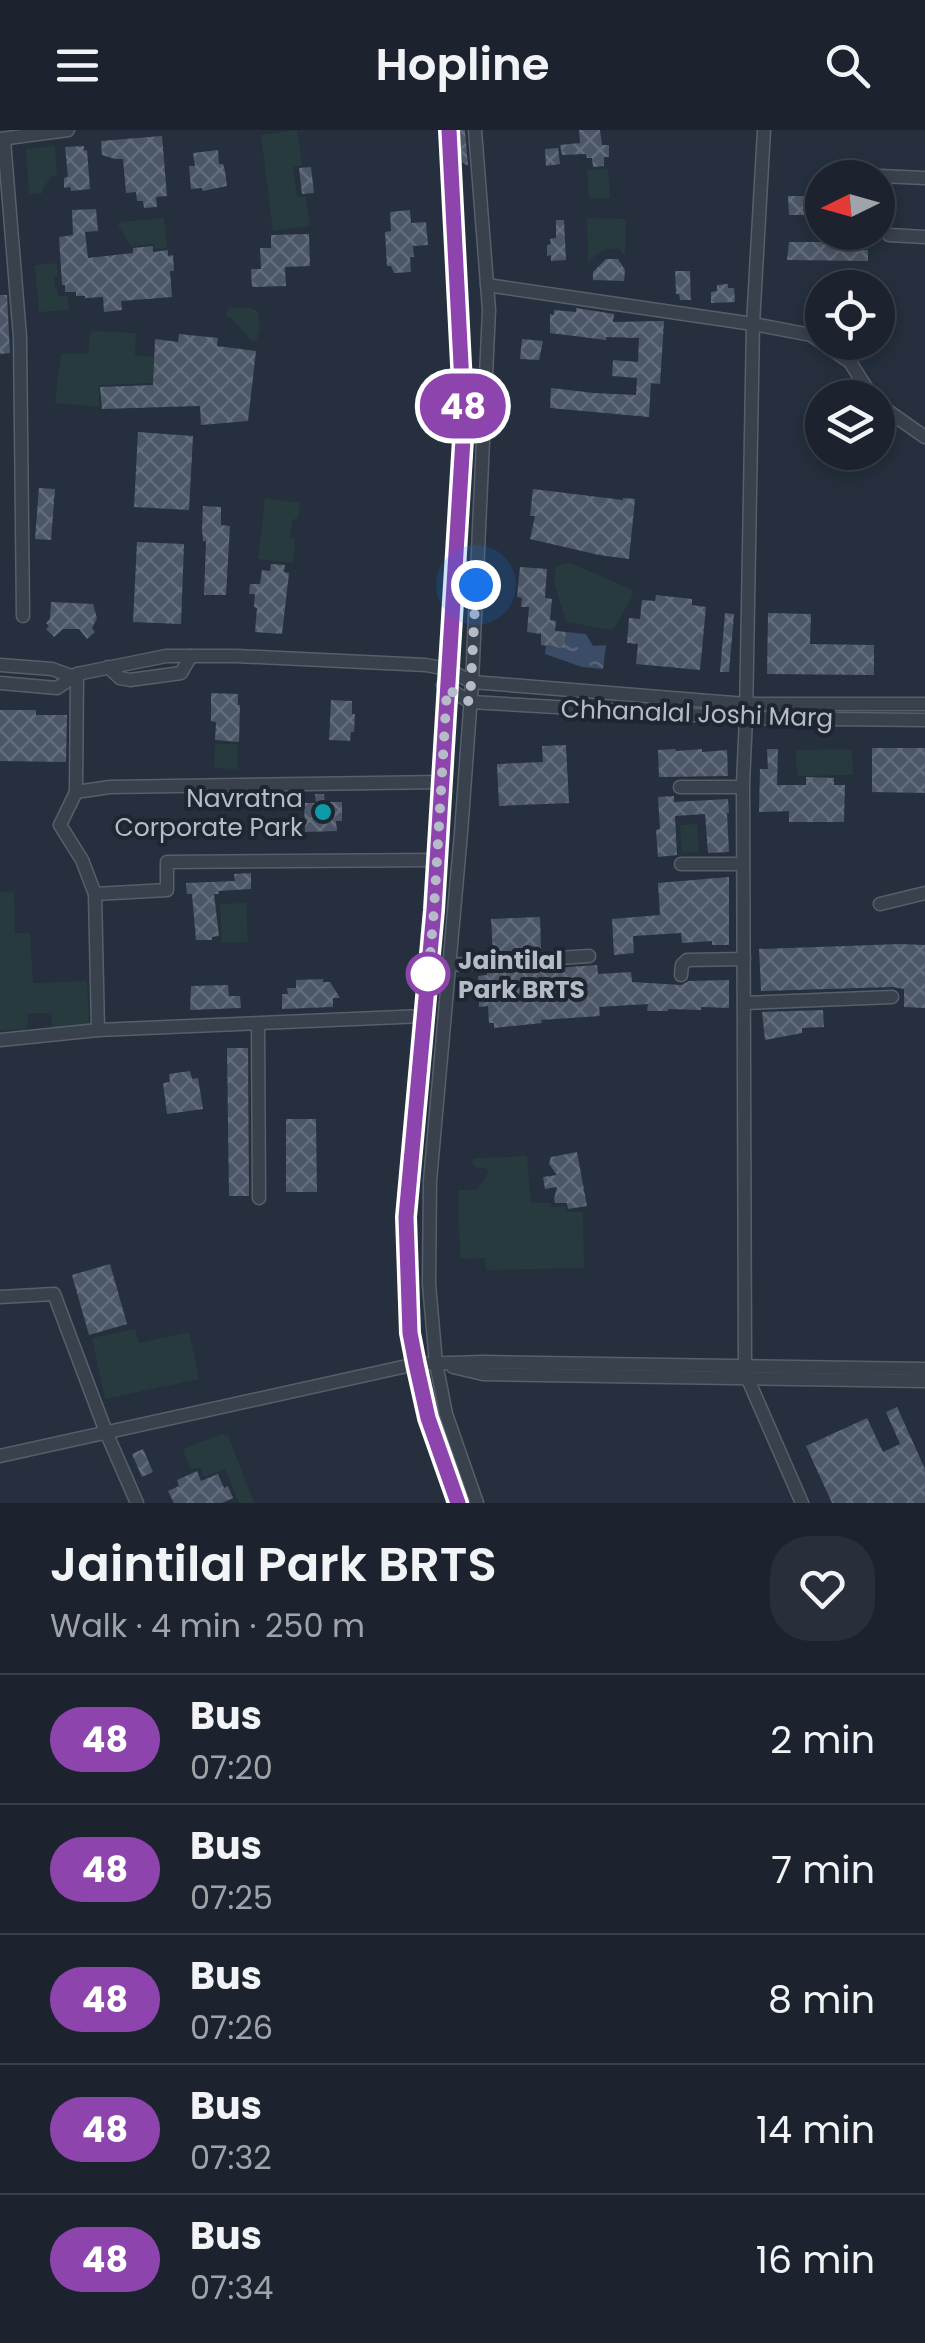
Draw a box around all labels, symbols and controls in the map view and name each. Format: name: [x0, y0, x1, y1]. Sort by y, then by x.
text: Hopline: [375, 33, 550, 96]
icon: menu: [50, 38, 105, 93]
icon: search: [820, 38, 875, 93]
north arrow: [805, 160, 895, 250]
map controls: [805, 160, 895, 470]
button: locate: [805, 270, 895, 360]
line badge: 48: [418, 374, 508, 438]
button: layers: [805, 380, 895, 470]
text: 48: [440, 382, 486, 431]
your location: [451, 560, 501, 610]
street label: Chhanalal Joshi Marg: [560, 691, 834, 736]
place label: Navratna Corporate Park: [114, 781, 303, 845]
marker: Navratna Corporate Park: [312, 801, 334, 823]
place label: Jaintilal Park BRTS: [458, 943, 585, 1007]
marker: Jaintilal Park BRTS: [407, 953, 449, 995]
text: Jaintilal Park BRTS: [50, 1531, 497, 1598]
button: heart: [770, 1536, 875, 1641]
text: Walk · 4 min · 250 m: [50, 1603, 365, 1648]
text: Bus: [190, 1689, 262, 1742]
text: 2 min: [770, 1713, 875, 1766]
text: 48: [82, 1715, 128, 1764]
text: 07:20: [190, 1745, 273, 1790]
text: Bus: [190, 1819, 262, 1872]
text: 7 min: [771, 1843, 875, 1896]
text: 48: [82, 1845, 128, 1894]
text: 07:25: [190, 1875, 273, 1920]
text: Bus: [190, 1949, 262, 2002]
text: 8 min: [768, 1973, 875, 2026]
text: 48: [82, 1975, 128, 2024]
text: 07:26: [190, 2005, 273, 2050]
text: Bus: [190, 2079, 262, 2132]
text: 14 min: [756, 2103, 875, 2156]
text: 48: [82, 2105, 128, 2154]
text: 07:32: [190, 2135, 272, 2180]
text: Bus: [190, 2209, 262, 2262]
text: 16 min: [756, 2233, 875, 2286]
text: 48: [82, 2235, 128, 2284]
text: 07:34: [190, 2265, 273, 2310]

